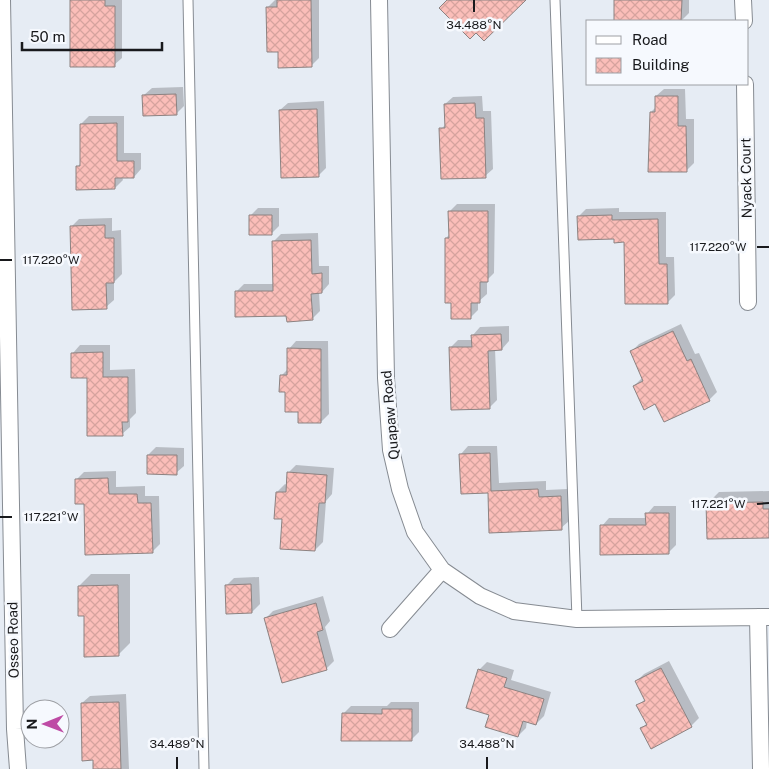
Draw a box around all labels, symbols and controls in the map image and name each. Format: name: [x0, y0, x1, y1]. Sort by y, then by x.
text: 34.488°N: [446, 18, 502, 32]
scale bar: [22, 20, 162, 52]
legend: [586, 20, 749, 85]
text: 50 m: [30, 28, 65, 45]
text: Road: [632, 31, 668, 48]
text: Building: [632, 56, 690, 73]
street label: Nyack Court: [737, 137, 755, 219]
text: 117.220°W: [689, 240, 747, 254]
text: 117.220°W: [22, 253, 80, 267]
street label: Quapaw Road: [378, 370, 402, 460]
text: 117.221°W: [691, 497, 746, 511]
text: 117.221°W: [24, 510, 79, 524]
street label: Osseo Road: [4, 602, 22, 678]
north arrow: [20, 699, 70, 749]
text: N: [24, 719, 40, 730]
text: 34.489°N: [149, 737, 205, 751]
text: 34.488°N: [459, 737, 515, 751]

